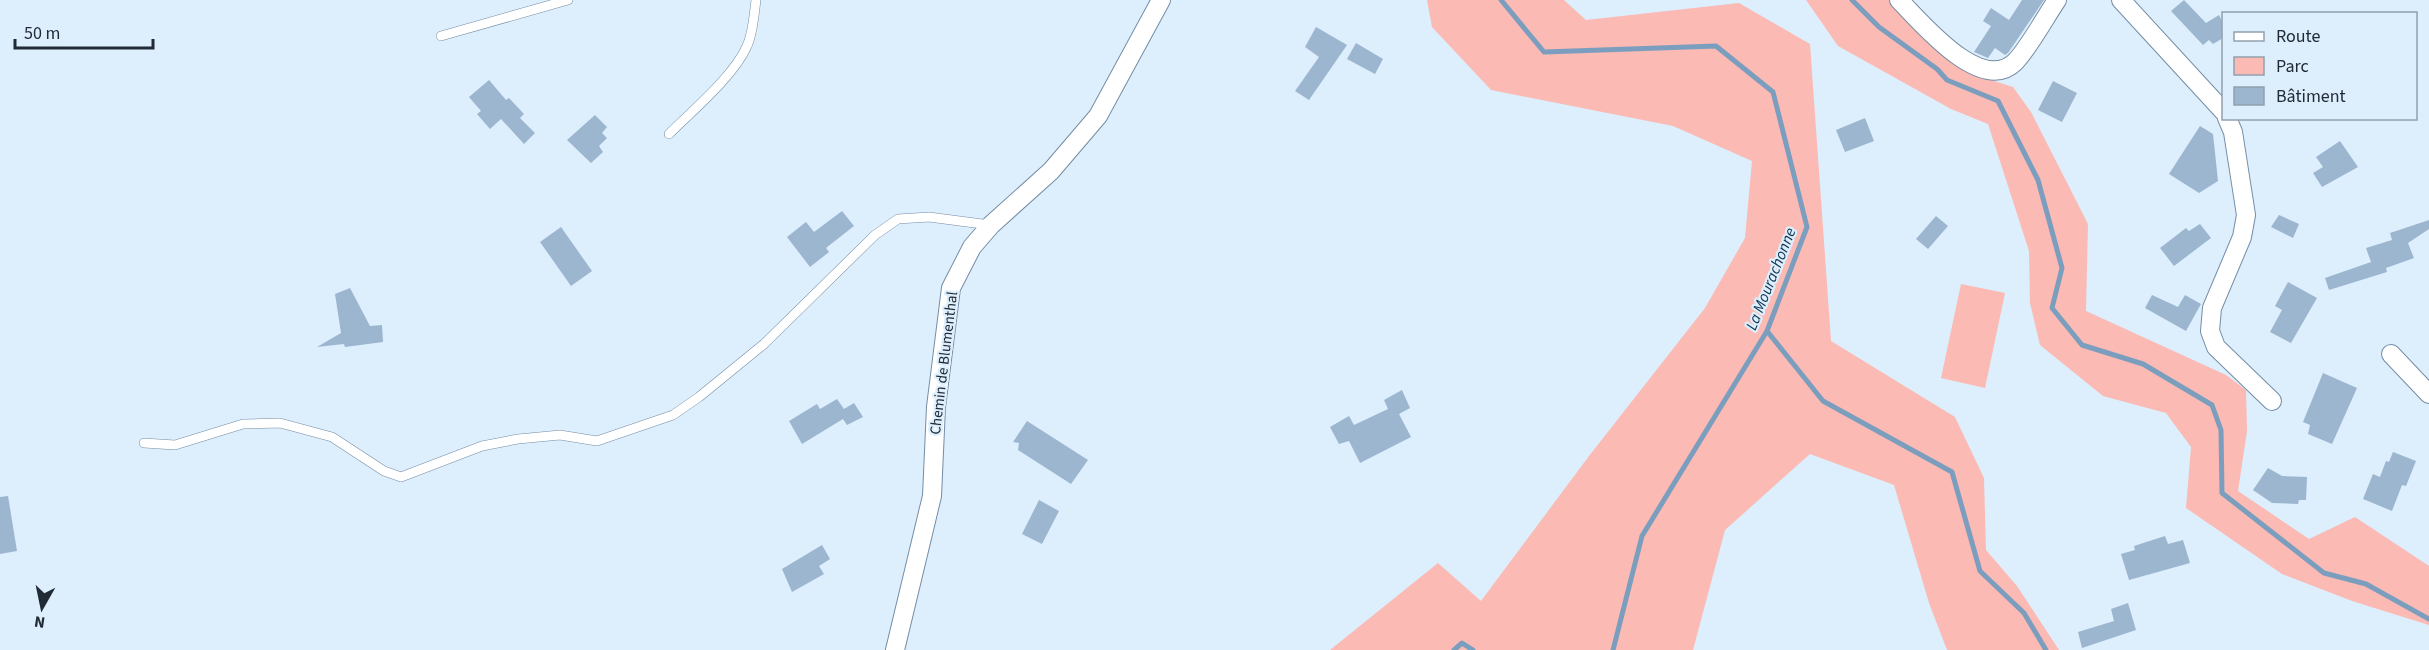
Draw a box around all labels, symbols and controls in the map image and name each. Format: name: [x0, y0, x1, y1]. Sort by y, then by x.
scale bar: [15, 12, 153, 50]
legend: [2222, 12, 2417, 120]
text: 50 m: [24, 21, 60, 46]
text: Route: [2276, 24, 2320, 49]
text: Parc: [2276, 54, 2309, 79]
text: Bâtiment: [2276, 84, 2346, 109]
water label: La Mourachonne: [1740, 224, 1802, 334]
street label: Chemin de Blumenthal: [925, 290, 963, 436]
north arrow: [12, 578, 72, 638]
text: N: [33, 610, 47, 634]

